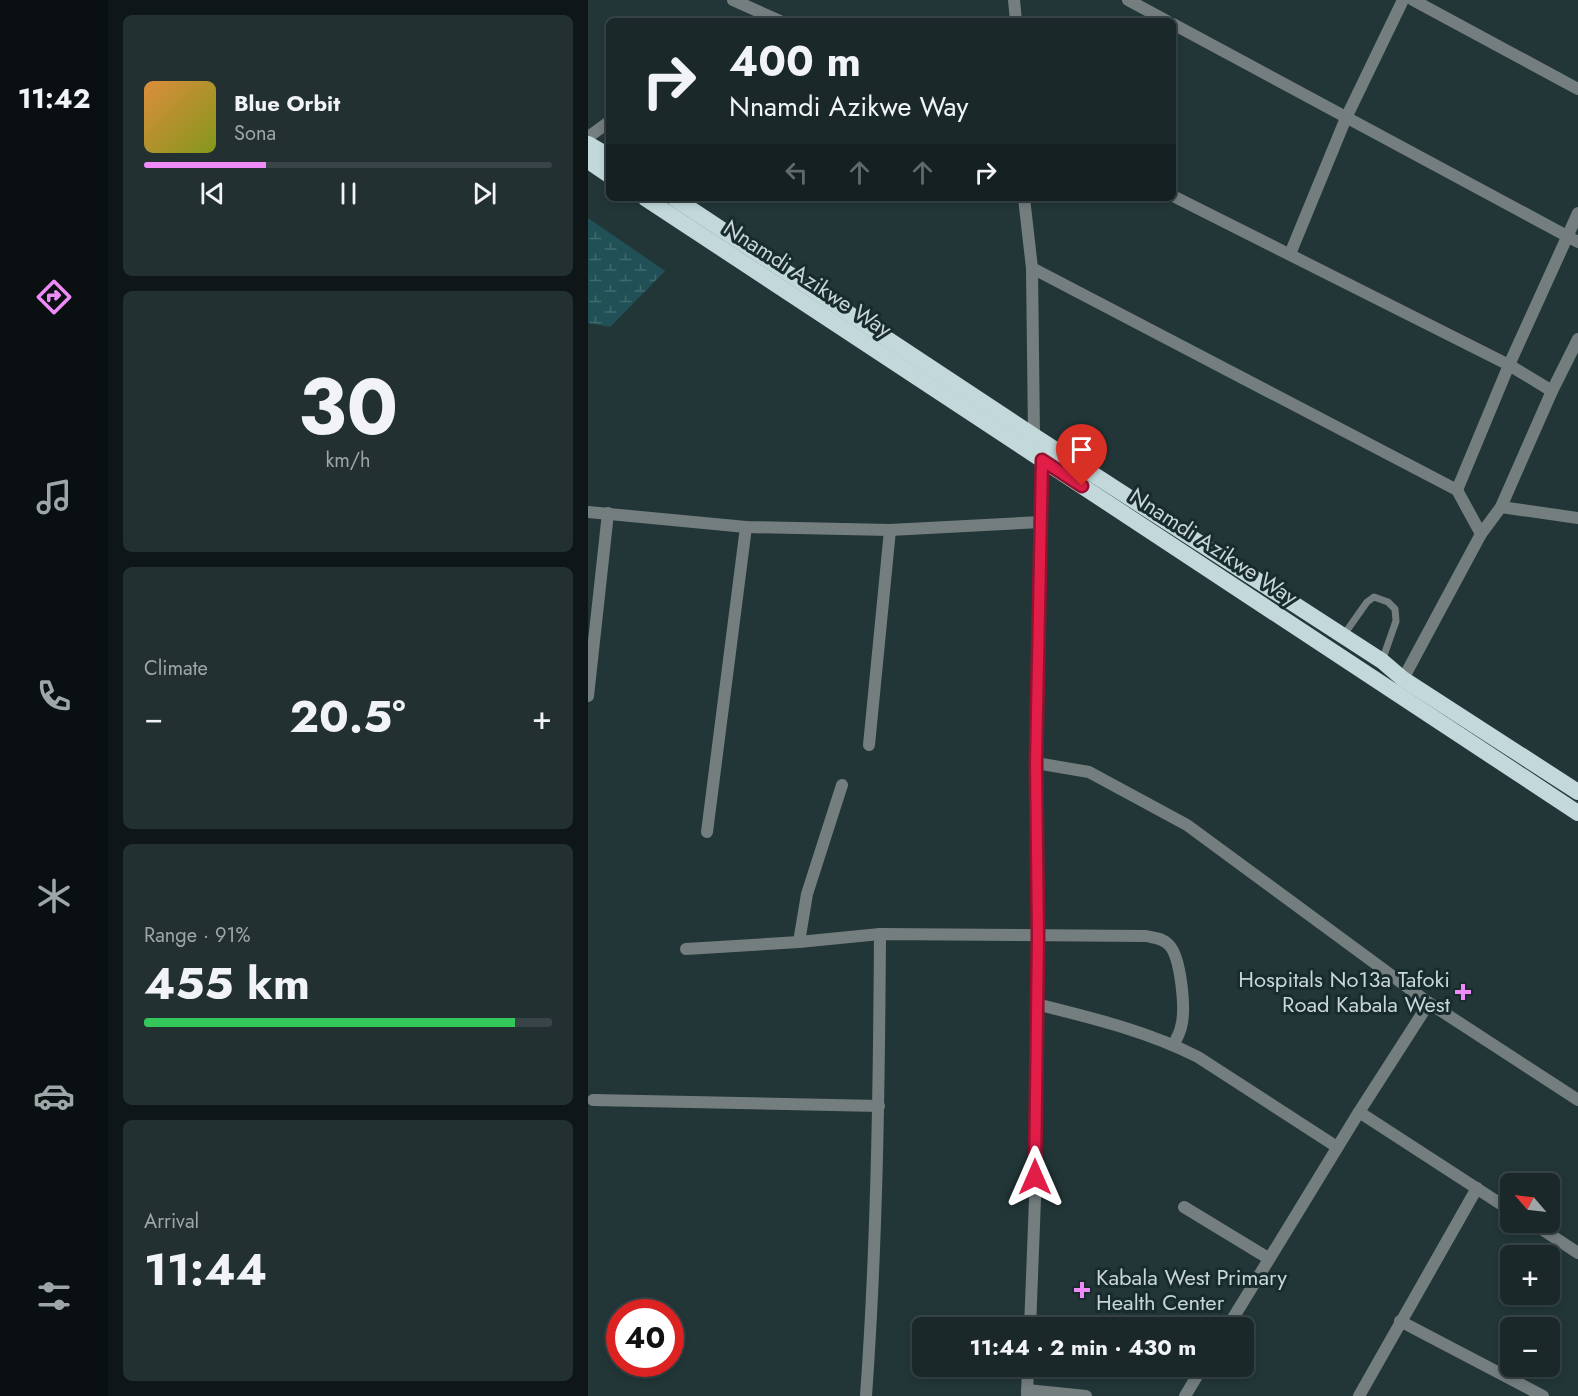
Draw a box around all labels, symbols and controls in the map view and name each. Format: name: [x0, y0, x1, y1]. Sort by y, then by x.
text: 400 m: [729, 31, 861, 92]
icon: right: [630, 42, 708, 120]
text: 11:42: [18, 79, 90, 118]
text: Blue Orbit: [234, 87, 340, 119]
text: Nnamdi Azikwe Way: [729, 87, 968, 126]
text: Sona: [234, 119, 276, 148]
icon: left: [780, 156, 813, 189]
icon: ahead: [843, 156, 876, 189]
icon: ahead: [906, 156, 939, 189]
icon: right: [969, 156, 1002, 189]
icon: previous: [196, 177, 229, 210]
icon: pause: [332, 177, 365, 210]
icon: next: [468, 177, 501, 210]
street label: Nnamdi Azikwe Way: [718, 211, 899, 345]
icon: directions: [33, 276, 75, 318]
text: 30: [298, 351, 398, 463]
pin: [1056, 424, 1107, 486]
icon: arrive: [1065, 433, 1098, 466]
text: km/h: [325, 446, 371, 475]
icon: music: [33, 476, 75, 518]
street label: Nnamdi Azikwe Way: [1124, 479, 1305, 613]
text: Climate: [144, 654, 208, 683]
icon: phone: [33, 675, 75, 717]
text: 20.5°: [289, 684, 406, 749]
text: −: [144, 694, 163, 741]
text: +: [532, 694, 552, 741]
icon: climate: [33, 875, 75, 917]
text: Range · 91%: [144, 921, 251, 950]
text: 455 km: [144, 951, 310, 1016]
place label: Hospitals No13a Tafoki Road Kabala West: [1238, 963, 1451, 1020]
marker: Hospitals No13a Tafoki Road Kabala West: [1454, 983, 1472, 1001]
icon: car: [33, 1075, 75, 1117]
position arrow: [1003, 1145, 1067, 1209]
north arrow: [1500, 1173, 1560, 1233]
map controls: [1500, 1173, 1560, 1377]
text: Arrival: [144, 1207, 199, 1236]
text: 11:44: [144, 1237, 267, 1302]
button: +: [1500, 1245, 1560, 1305]
place label: Kabala West Primary Health Center: [1096, 1261, 1287, 1318]
icon: filters: [33, 1275, 75, 1317]
marker: Kabala West Primary Health Center: [1073, 1281, 1091, 1299]
speed limit sign: 40: [606, 1299, 684, 1377]
button: −: [1500, 1317, 1560, 1377]
text: 11:44 · 2 min · 430 m: [970, 1331, 1196, 1363]

